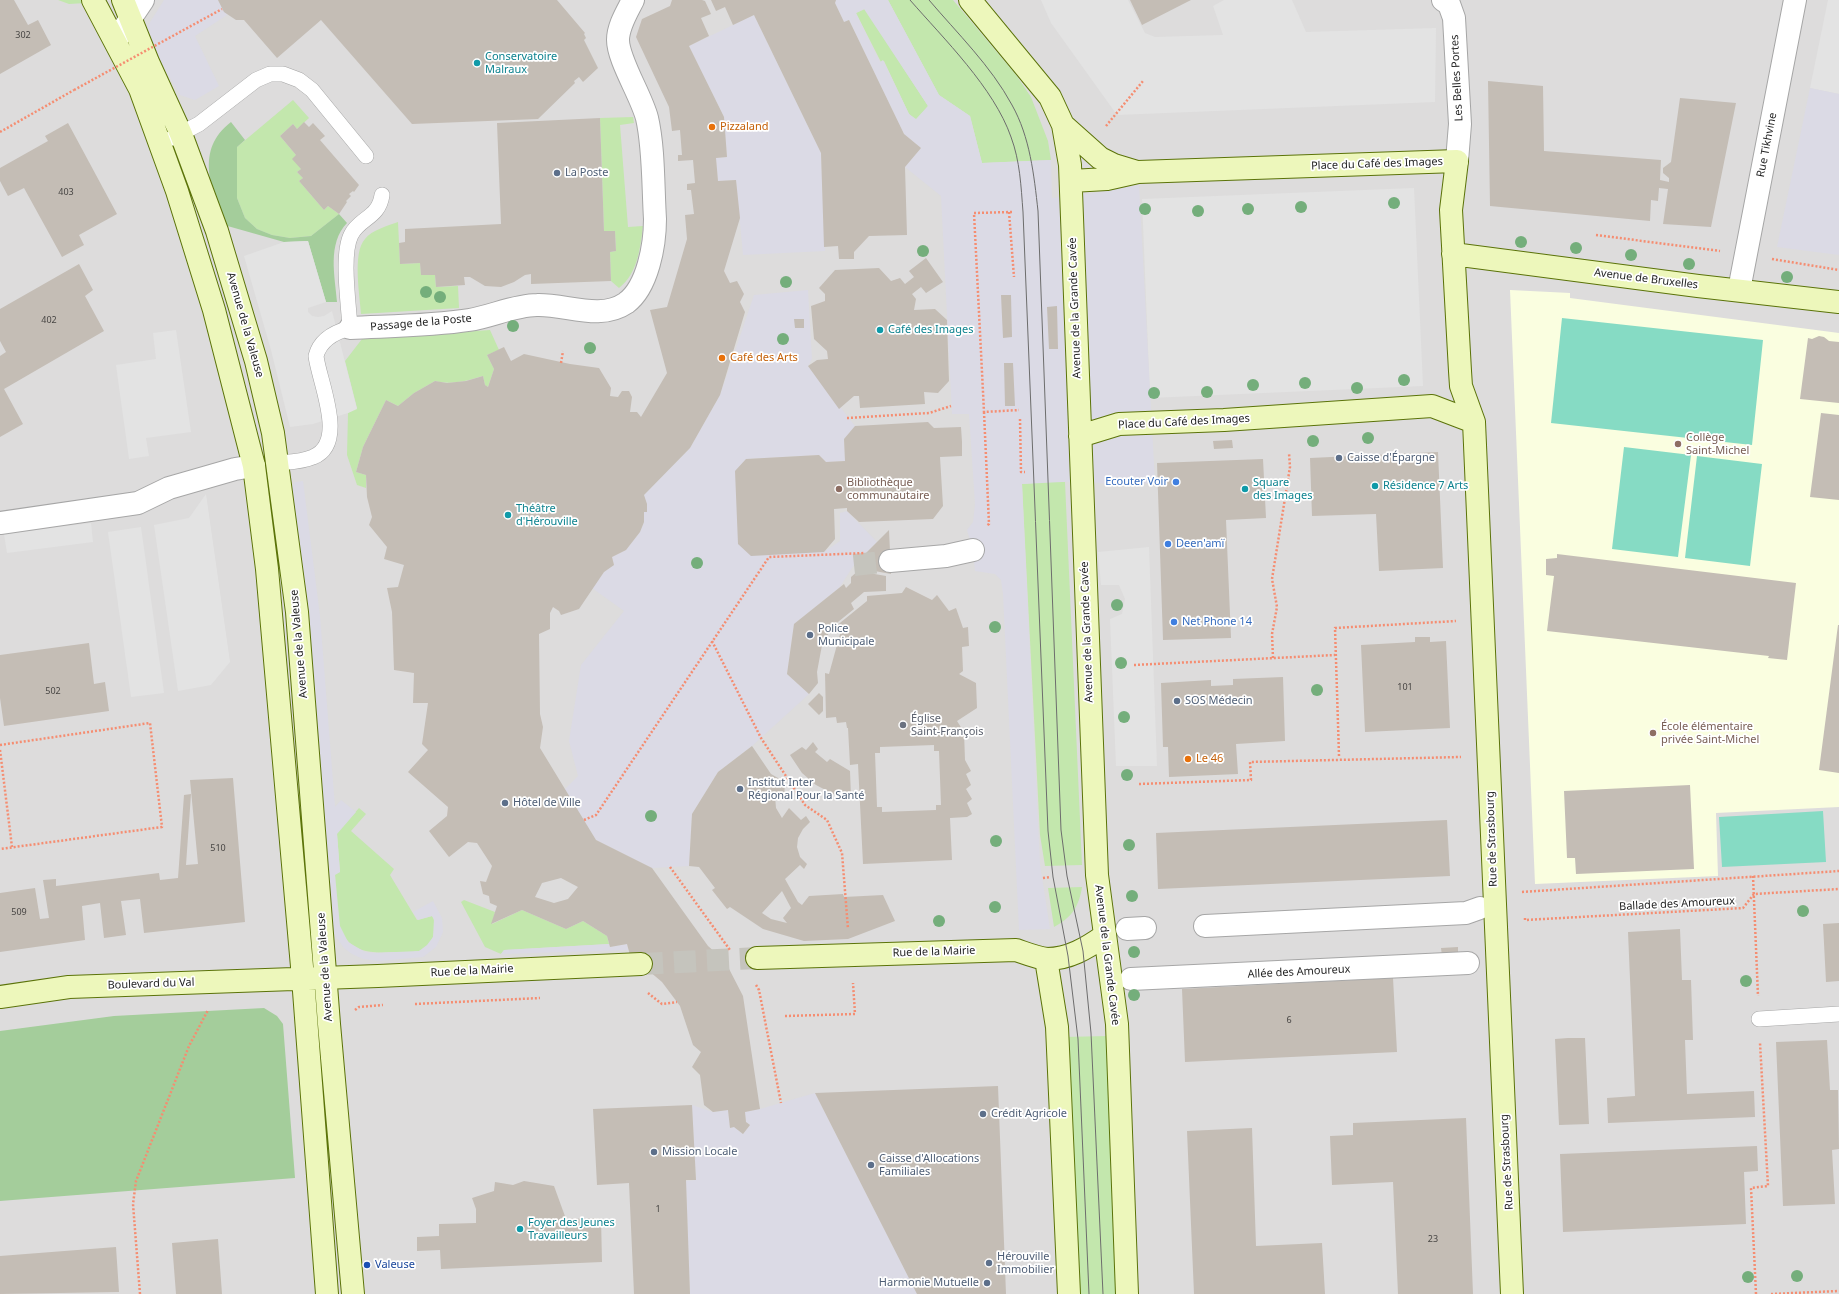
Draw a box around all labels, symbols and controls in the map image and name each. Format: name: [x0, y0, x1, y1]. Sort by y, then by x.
house number: 302: [15, 30, 31, 40]
street label: Les Belles Portes: [1448, 34, 1466, 122]
place label: Conservatoire Malraux: [485, 50, 557, 76]
marker: Conservatoire Malraux: [472, 58, 482, 68]
street label: Rue Tikhvine: [1754, 111, 1780, 179]
place label: Pizzaland: [720, 120, 769, 134]
marker: Pizzaland: [707, 122, 717, 132]
street label: Place du Café des Images: [1311, 155, 1443, 173]
place label: La Poste: [565, 166, 609, 180]
marker: La Poste: [552, 168, 562, 178]
house number: 403: [58, 187, 74, 197]
street label: Avenue de la Grande Cavée: [1066, 237, 1084, 379]
street label: Avenue de Bruxelles: [1593, 266, 1699, 292]
street label: Avenue de la Valeuse: [224, 271, 266, 379]
street label: Passage de la Poste: [370, 312, 472, 334]
house number: 402: [41, 315, 57, 325]
place label: Café des Images: [888, 323, 973, 337]
marker: Café des Images: [875, 325, 885, 335]
place label: Café des Arts: [730, 351, 798, 365]
marker: Café des Arts: [717, 353, 727, 363]
street label: Place du Café des Images: [1118, 412, 1250, 432]
place label: Collège Saint-Michel: [1686, 431, 1749, 457]
marker: Collège Saint-Michel: [1673, 439, 1683, 449]
place label: Caisse d'Épargne: [1347, 451, 1435, 465]
marker: Caisse d'Épargne: [1334, 453, 1344, 463]
place label: Ecouter Voir: [1105, 475, 1168, 489]
place label: Bibliothèque communautaire: [847, 476, 930, 502]
place label: Square des Images: [1253, 476, 1313, 502]
marker: Ecouter Voir: [1171, 477, 1181, 487]
place label: Résidence 7 Arts: [1383, 479, 1468, 493]
marker: Résidence 7 Arts: [1370, 481, 1380, 491]
marker: Bibliothèque communautaire: [834, 484, 844, 494]
marker: Square des Images: [1240, 484, 1250, 494]
place label: Théâtre d'Hérouville: [516, 502, 578, 528]
marker: Théâtre d'Hérouville: [503, 510, 513, 520]
place label: Deen'amï: [1176, 537, 1224, 551]
marker: Deen'amï: [1163, 539, 1173, 549]
street label: Avenue de la Grande Cavée: [1078, 561, 1096, 703]
street label: Avenue de la Valeuse: [288, 589, 310, 699]
place label: Net Phone 14: [1182, 615, 1252, 629]
marker: Net Phone 14: [1169, 617, 1179, 627]
place label: Police Municipale: [818, 622, 875, 648]
marker: Police Municipale: [805, 630, 815, 640]
house number: 101: [1397, 682, 1413, 692]
house number: 502: [45, 686, 61, 696]
place label: SOS Médecin: [1185, 694, 1253, 708]
marker: SOS Médecin: [1172, 696, 1182, 706]
place label: Église Saint-François: [911, 712, 983, 738]
marker: Église Saint-François: [898, 720, 908, 730]
place label: École élémentaire privée Saint-Michel: [1661, 720, 1759, 746]
marker: École élémentaire privée Saint-Michel: [1648, 728, 1658, 738]
place label: Le 46: [1196, 752, 1223, 766]
marker: Le 46: [1183, 754, 1193, 764]
place label: Institut Inter Régional Pour la Santé: [748, 776, 865, 802]
marker: Institut Inter Régional Pour la Santé: [735, 784, 745, 794]
street label: Rue de Strasbourg: [1484, 791, 1500, 887]
place label: Hôtel de Ville: [513, 796, 581, 810]
marker: Hôtel de Ville: [500, 798, 510, 808]
house number: 510: [210, 843, 226, 853]
street label: Avenue de la Grande Cavée: [1092, 884, 1122, 1026]
street label: Ballade des Amoureux: [1619, 894, 1735, 914]
house number: 509: [11, 907, 27, 917]
street label: Avenue de la Valeuse: [315, 912, 335, 1022]
street label: Rue de la Mairie: [892, 944, 976, 960]
street label: Rue de la Mairie: [430, 962, 514, 980]
street label: Allée des Amoureux: [1247, 963, 1351, 981]
street label: Boulevard du Val: [107, 976, 195, 992]
house number: 6: [1286, 1015, 1292, 1025]
place label: Crédit Agricole: [991, 1107, 1067, 1121]
marker: Crédit Agricole: [978, 1109, 988, 1119]
street label: Rue de Strasbourg: [1498, 1114, 1516, 1210]
place label: Mission Locale: [662, 1145, 737, 1159]
marker: Mission Locale: [649, 1147, 659, 1157]
place label: Caisse d'Allocations Familiales: [879, 1152, 979, 1178]
marker: Caisse d'Allocations Familiales: [866, 1160, 876, 1170]
house number: 1: [655, 1204, 661, 1214]
place label: Foyer des Jeunes Travailleurs: [528, 1216, 615, 1242]
marker: Foyer des Jeunes Travailleurs: [515, 1224, 525, 1234]
house number: 23: [1428, 1234, 1438, 1244]
place label: Hérouville Immobilier: [997, 1250, 1054, 1276]
place label: Valeuse: [375, 1258, 415, 1272]
marker: Hérouville Immobilier: [984, 1258, 994, 1268]
marker: Valeuse: [362, 1260, 372, 1270]
place label: Harmonie Mutuelle: [879, 1276, 979, 1290]
marker: Harmonie Mutuelle: [982, 1278, 992, 1288]

